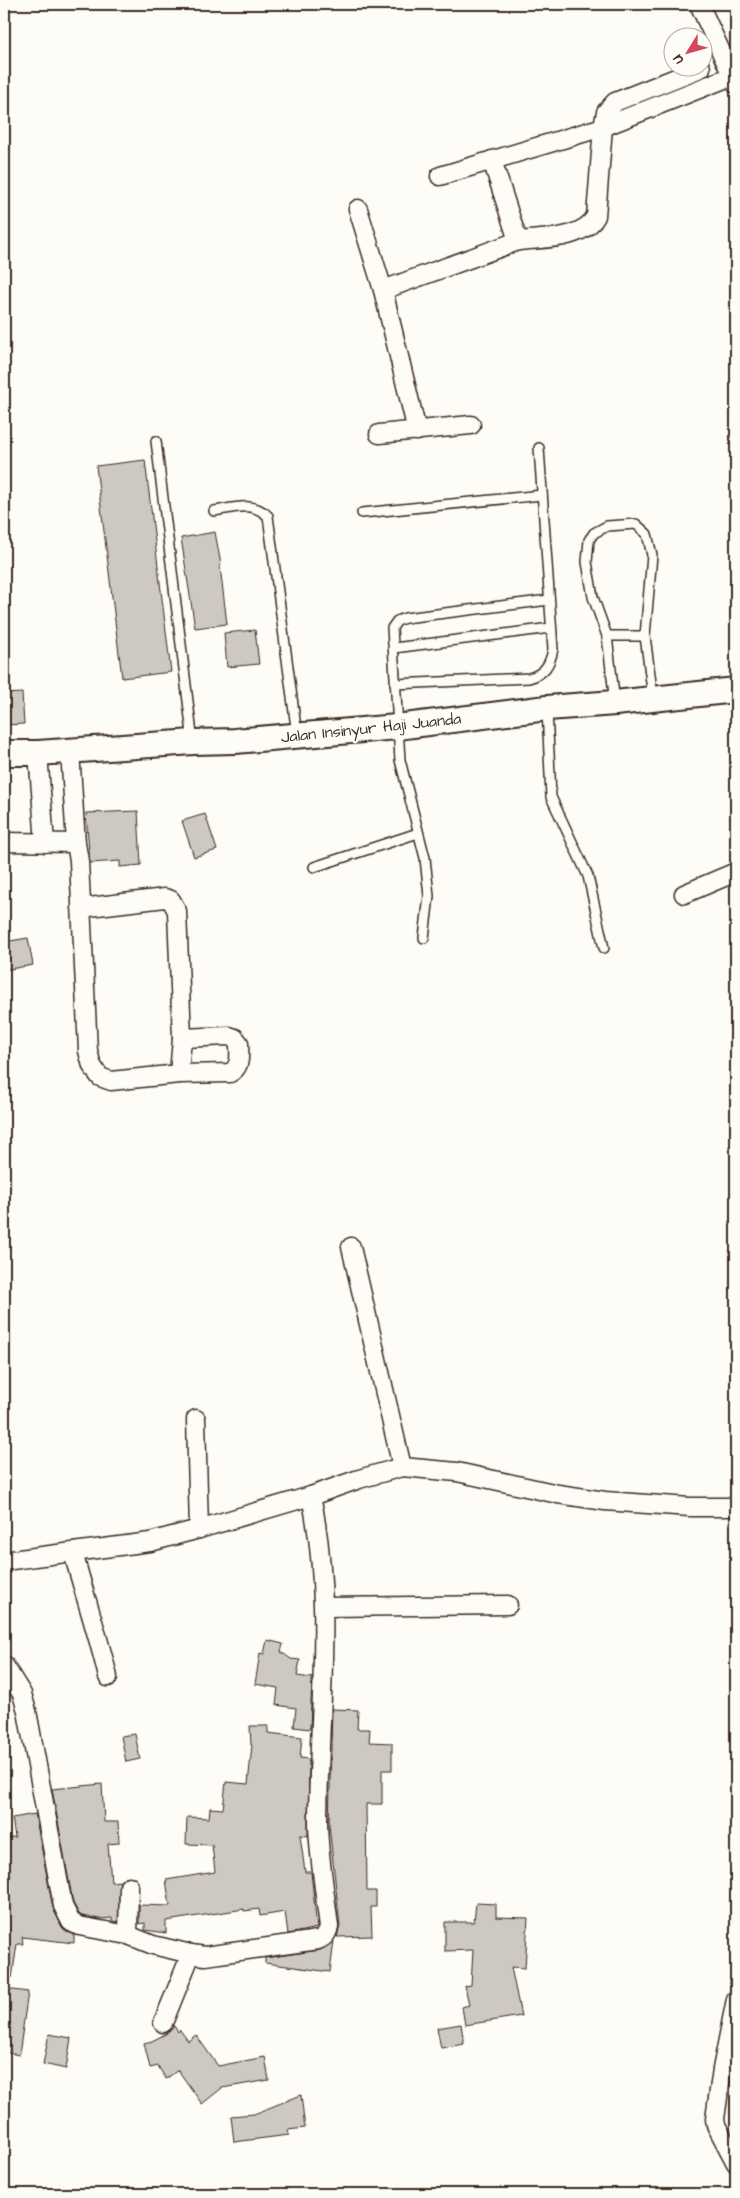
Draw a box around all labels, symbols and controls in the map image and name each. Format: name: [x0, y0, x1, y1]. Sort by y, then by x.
north arrow: [662, 28, 712, 78]
text: U: [668, 50, 689, 68]
street label: Jalan Insinyur Haji Juanda: [280, 708, 462, 749]

